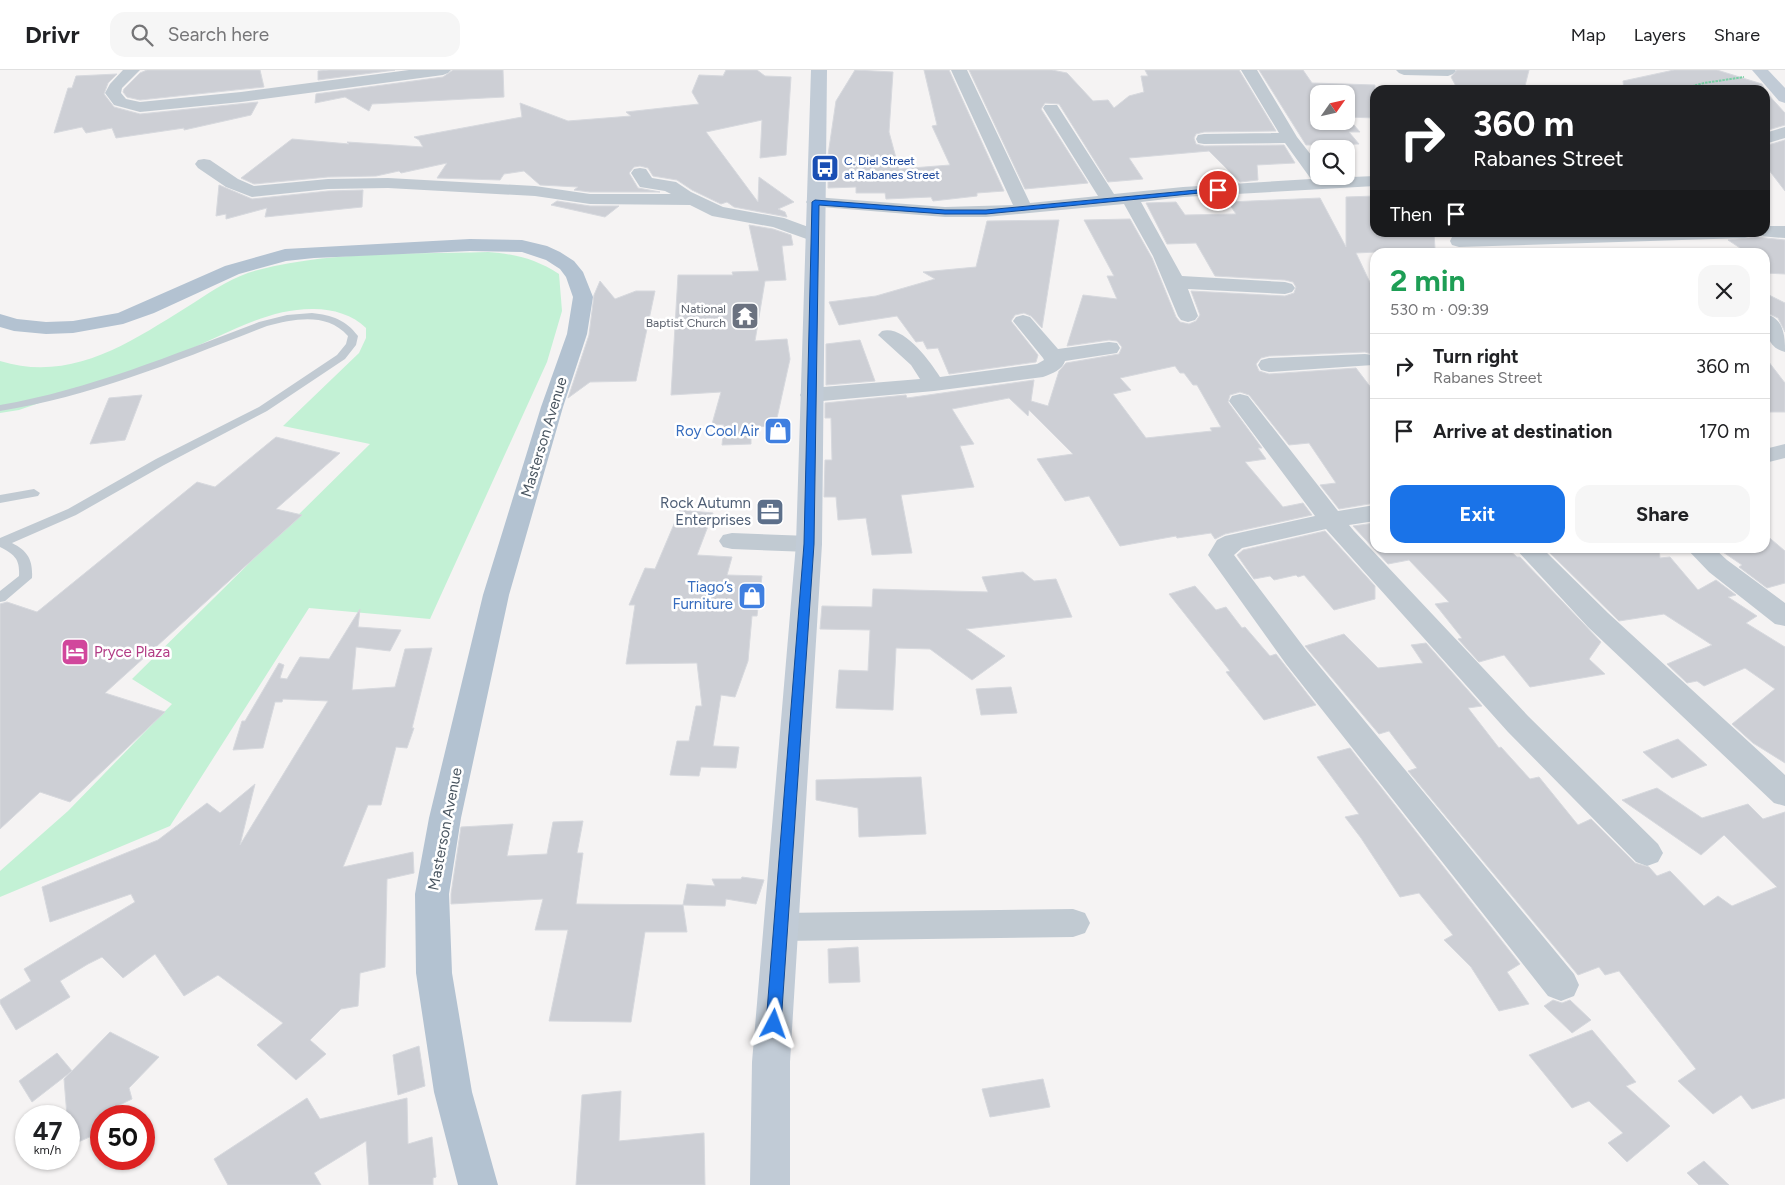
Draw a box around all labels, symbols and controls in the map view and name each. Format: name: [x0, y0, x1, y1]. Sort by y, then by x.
search box: [110, 12, 460, 57]
text: Drivr: [25, 20, 80, 49]
icon: search: [128, 21, 156, 49]
text: Search here: [168, 23, 269, 46]
text: Map: [1571, 24, 1606, 46]
text: Layers: [1634, 24, 1686, 46]
text: Share: [1714, 24, 1760, 46]
north arrow: [1310, 85, 1355, 130]
map controls: [1310, 85, 1355, 185]
text: 360 m: [1473, 103, 1574, 145]
icon: right: [1390, 105, 1455, 170]
button: search: [1310, 140, 1355, 185]
text: Rabanes Street: [1473, 145, 1624, 172]
bus stop icon: C. Diel Street at Rabanes Street: [810, 153, 840, 183]
place label: C. Diel Street at Rabanes Street: [844, 154, 940, 182]
pin: [1197, 169, 1239, 211]
icon: arrive: [1204, 176, 1232, 204]
icon: arrive: [1442, 200, 1470, 228]
text: Then: [1390, 203, 1432, 226]
text: 2 min: [1390, 262, 1466, 299]
button: close: [1698, 265, 1750, 317]
text: 530 m · 09:39: [1390, 300, 1489, 319]
temple icon: National Baptist Church: [730, 301, 760, 331]
place label: National Baptist Church: [646, 302, 726, 330]
text: Turn right: [1433, 345, 1519, 368]
icon: right: [1390, 352, 1418, 380]
text: 360 m: [1696, 355, 1750, 378]
text: Rabanes Street: [1433, 368, 1543, 387]
street label: Masterson Avenue: [517, 375, 571, 499]
shop icon: Roy Cool Air: [763, 416, 793, 446]
icon: arrive: [1390, 417, 1418, 445]
text: Arrive at destination: [1433, 420, 1612, 443]
text: 170 m: [1699, 420, 1750, 443]
place label: Roy Cool Air: [676, 422, 759, 440]
button: Exit: [1390, 485, 1565, 543]
button: Share: [1575, 485, 1750, 543]
place label: Rock Autumn Enterprises: [660, 494, 751, 529]
office icon: Rock Autumn Enterprises: [755, 497, 785, 527]
place label: Tiago’s Furniture: [672, 578, 733, 613]
shop icon: Tiago’s Furniture: [737, 581, 767, 611]
hotel icon: Pryce Plaza: [60, 637, 90, 667]
place label: Pryce Plaza: [94, 643, 170, 661]
street label: Masterson Avenue: [424, 766, 466, 892]
position arrow: [747, 997, 799, 1049]
speed limit sign: 50: [90, 1105, 155, 1170]
text: 47: [33, 1116, 62, 1146]
text: km/h: [34, 1143, 61, 1157]

